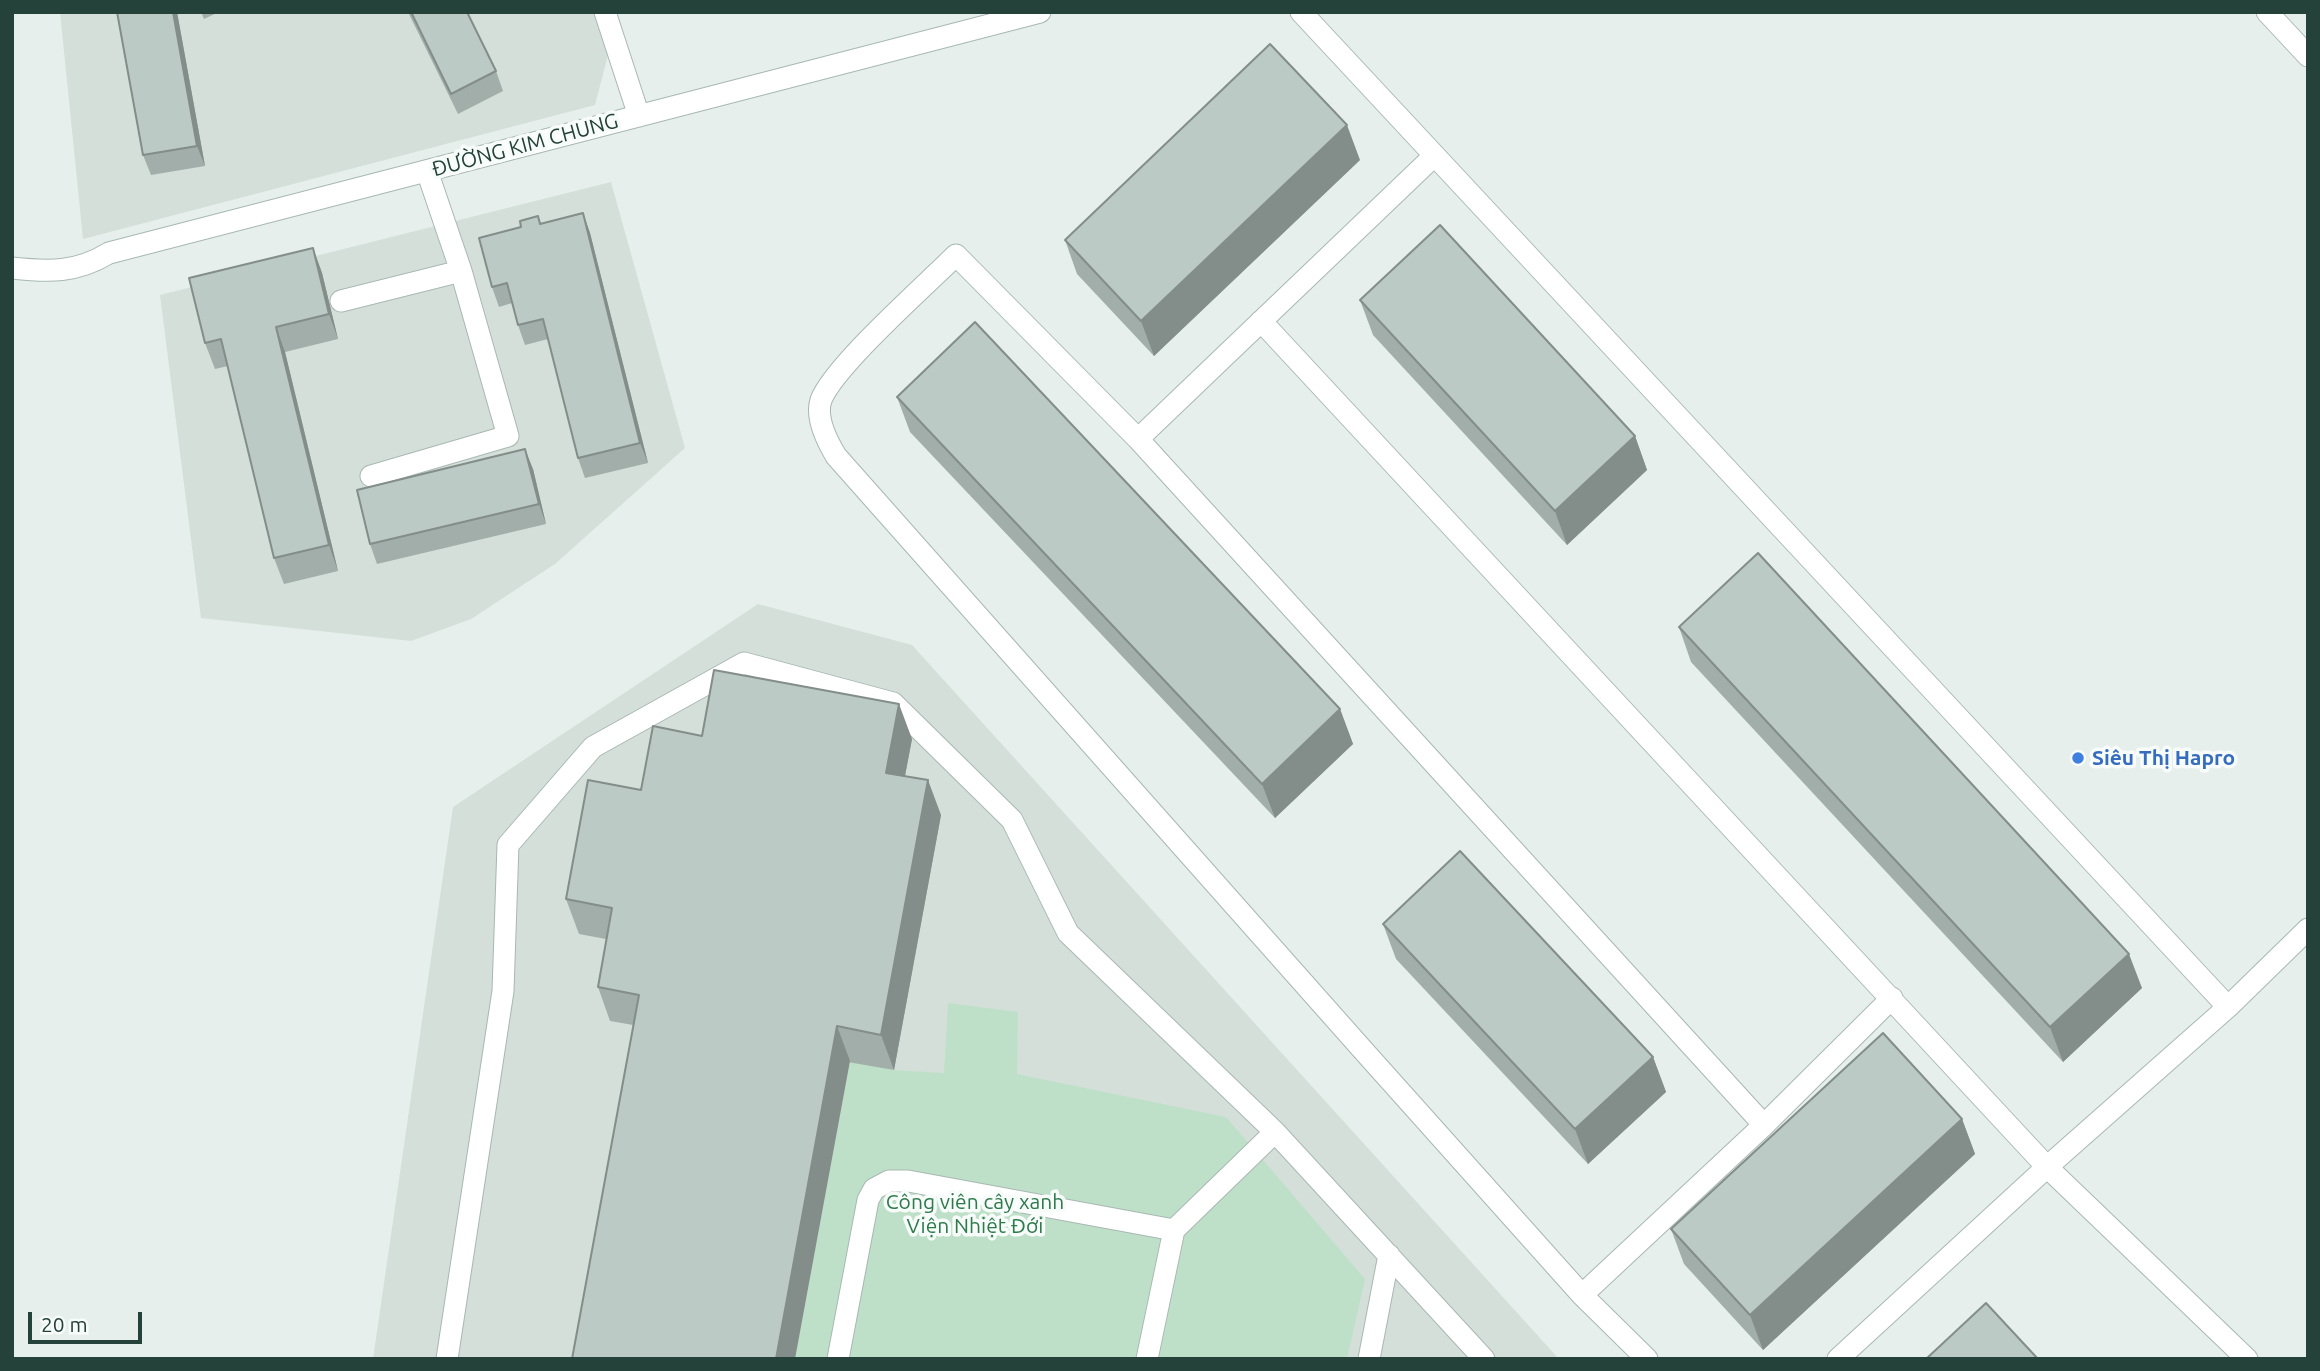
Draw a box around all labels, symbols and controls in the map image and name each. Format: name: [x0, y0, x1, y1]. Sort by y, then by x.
street label: ĐƯỜNG KIM CHUNG: [429, 108, 621, 182]
place label: Siêu Thị Hapro: [2092, 745, 2235, 771]
marker: Siêu Thị Hapro: [2070, 750, 2086, 766]
park label: Công viên cây xanh Viện Nhiệt Đới: [886, 1189, 1064, 1239]
scale bar: [32, 1298, 145, 1342]
text: 20 m: [41, 1312, 88, 1336]

